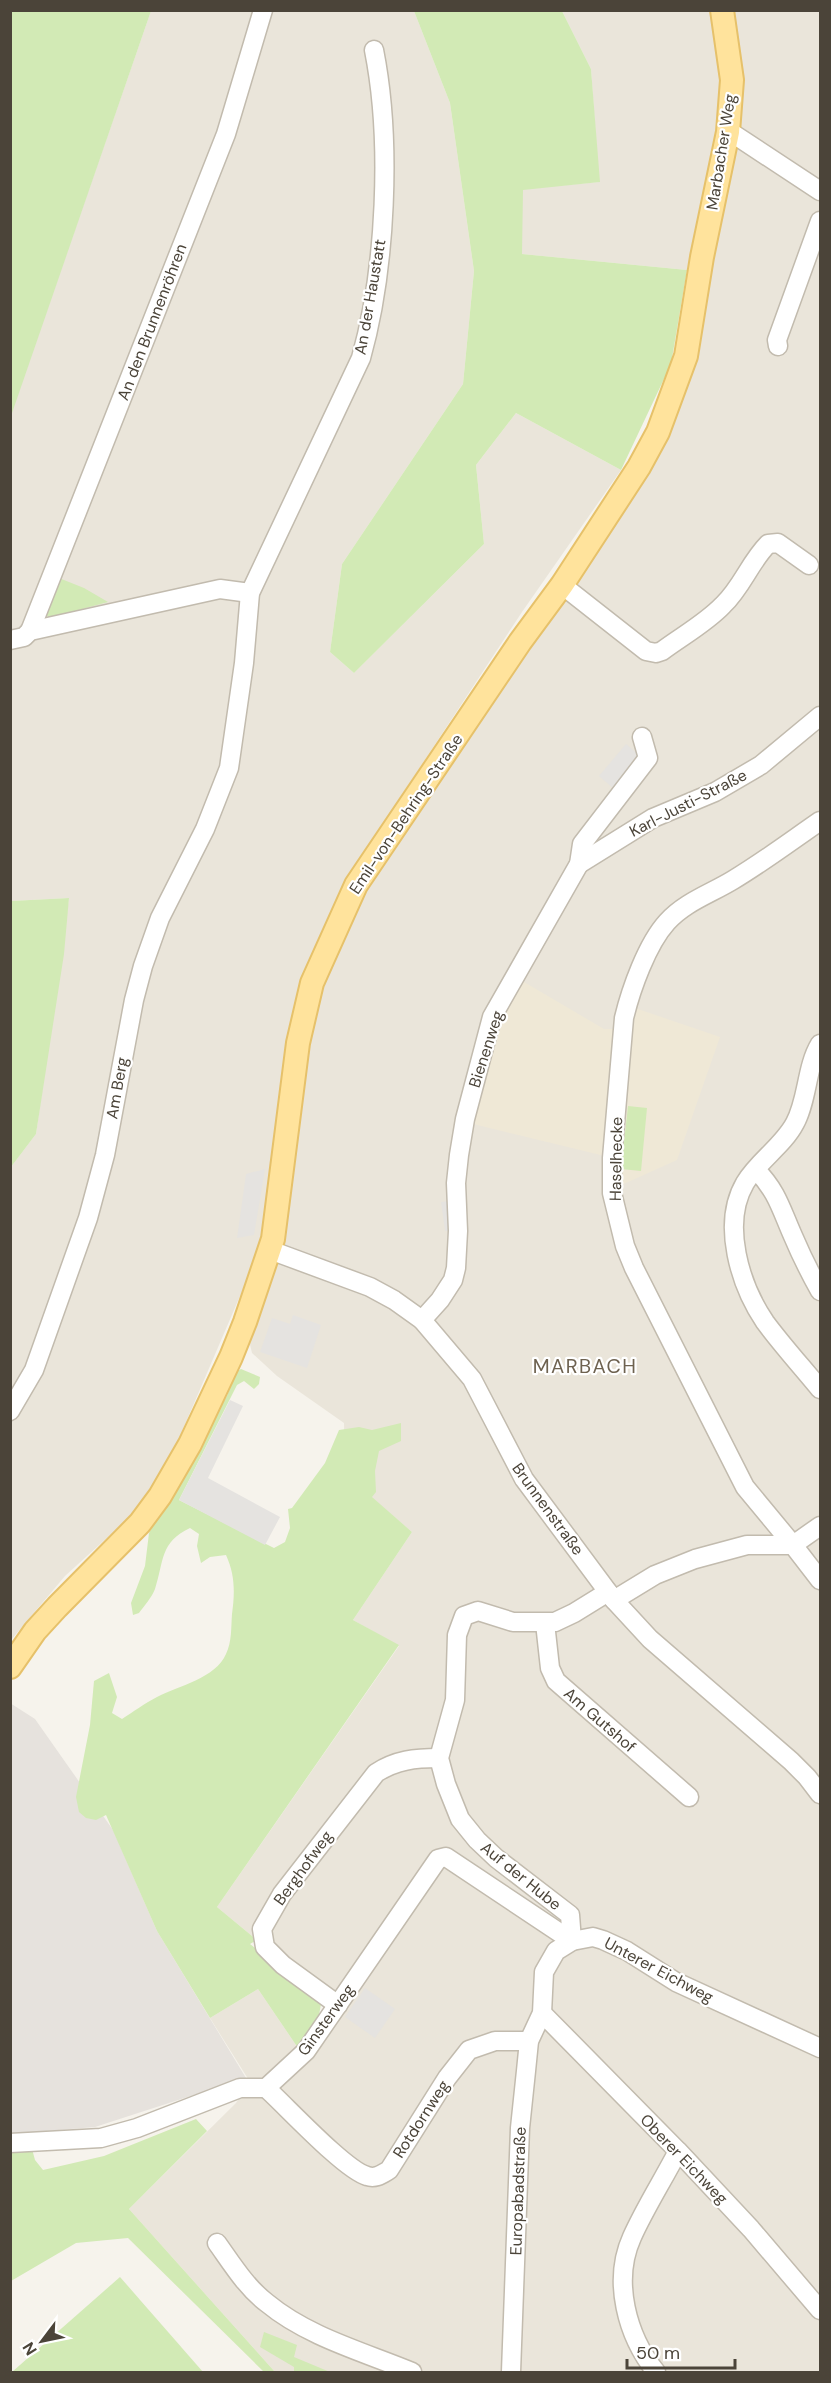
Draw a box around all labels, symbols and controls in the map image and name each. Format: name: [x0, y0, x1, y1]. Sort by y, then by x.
street label: Marbacher Weg: [701, 92, 741, 211]
street label: An der Haustatt: [349, 238, 391, 356]
street label: An den Brunnenröhren: [112, 241, 192, 403]
street label: Emil-von-Behring-Straße: [345, 730, 467, 898]
street label: Karl-Justi-Straße: [626, 764, 750, 842]
street label: Bienenweg: [464, 1008, 508, 1090]
street label: Am Berg: [101, 1055, 133, 1121]
street label: Haselhecke: [605, 1117, 627, 1201]
district label: MARBACH: [533, 1353, 637, 1379]
street label: Brunnenstraße: [507, 1459, 589, 1559]
street label: Am Gutshof: [560, 1683, 640, 1757]
street label: Berghofweg: [269, 1826, 337, 1910]
street label: Auf der Hube: [476, 1837, 566, 1915]
street label: Unterer Eichweg: [601, 1932, 717, 2008]
street label: Ginsterweg: [293, 1980, 359, 2060]
street label: Rotdornweg: [388, 2076, 454, 2162]
street label: Oberer Eichweg: [636, 2109, 732, 2209]
street label: Europabadstraße: [505, 2126, 531, 2256]
north arrow: [12, 2311, 72, 2371]
scale bar: [627, 2332, 735, 2370]
text: N: [18, 2338, 42, 2359]
text: 50 m: [636, 2341, 680, 2365]

